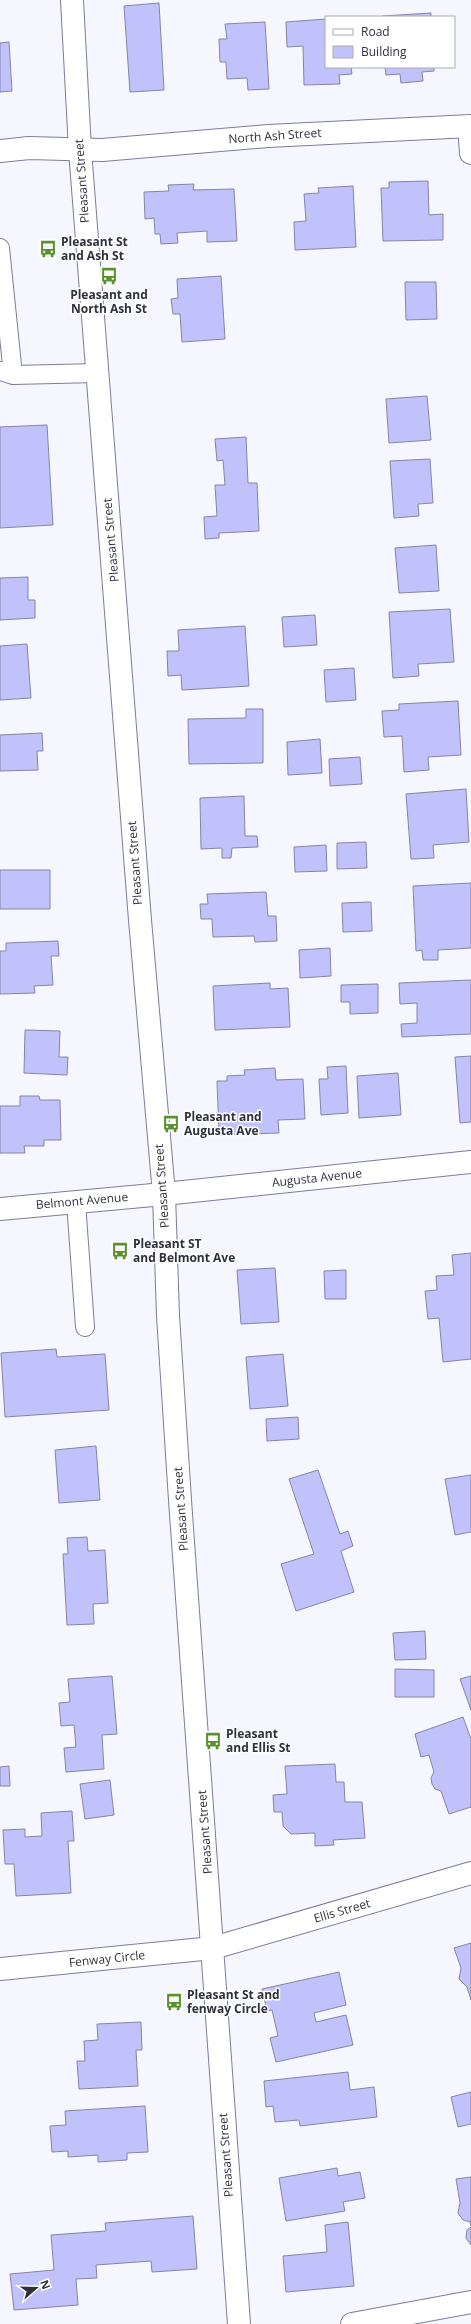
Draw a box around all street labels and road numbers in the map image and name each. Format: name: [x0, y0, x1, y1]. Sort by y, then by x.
street label: North Ash Street: [228, 124, 322, 147]
street label: Pleasant Street: [70, 138, 93, 224]
street label: Pleasant Street: [98, 497, 123, 583]
street label: Pleasant Street: [123, 820, 146, 906]
street label: Pleasant Street: [150, 1143, 173, 1229]
street label: Augusta Avenue: [271, 1164, 363, 1191]
street label: Belmont Avenue: [35, 1188, 129, 1213]
street label: Pleasant Street: [169, 1466, 192, 1552]
street label: Pleasant Street: [193, 1789, 216, 1875]
street label: Ellis Street: [312, 1894, 372, 1927]
street label: Fenway Circle: [68, 1946, 146, 1971]
street label: Pleasant Street: [214, 2112, 237, 2198]

